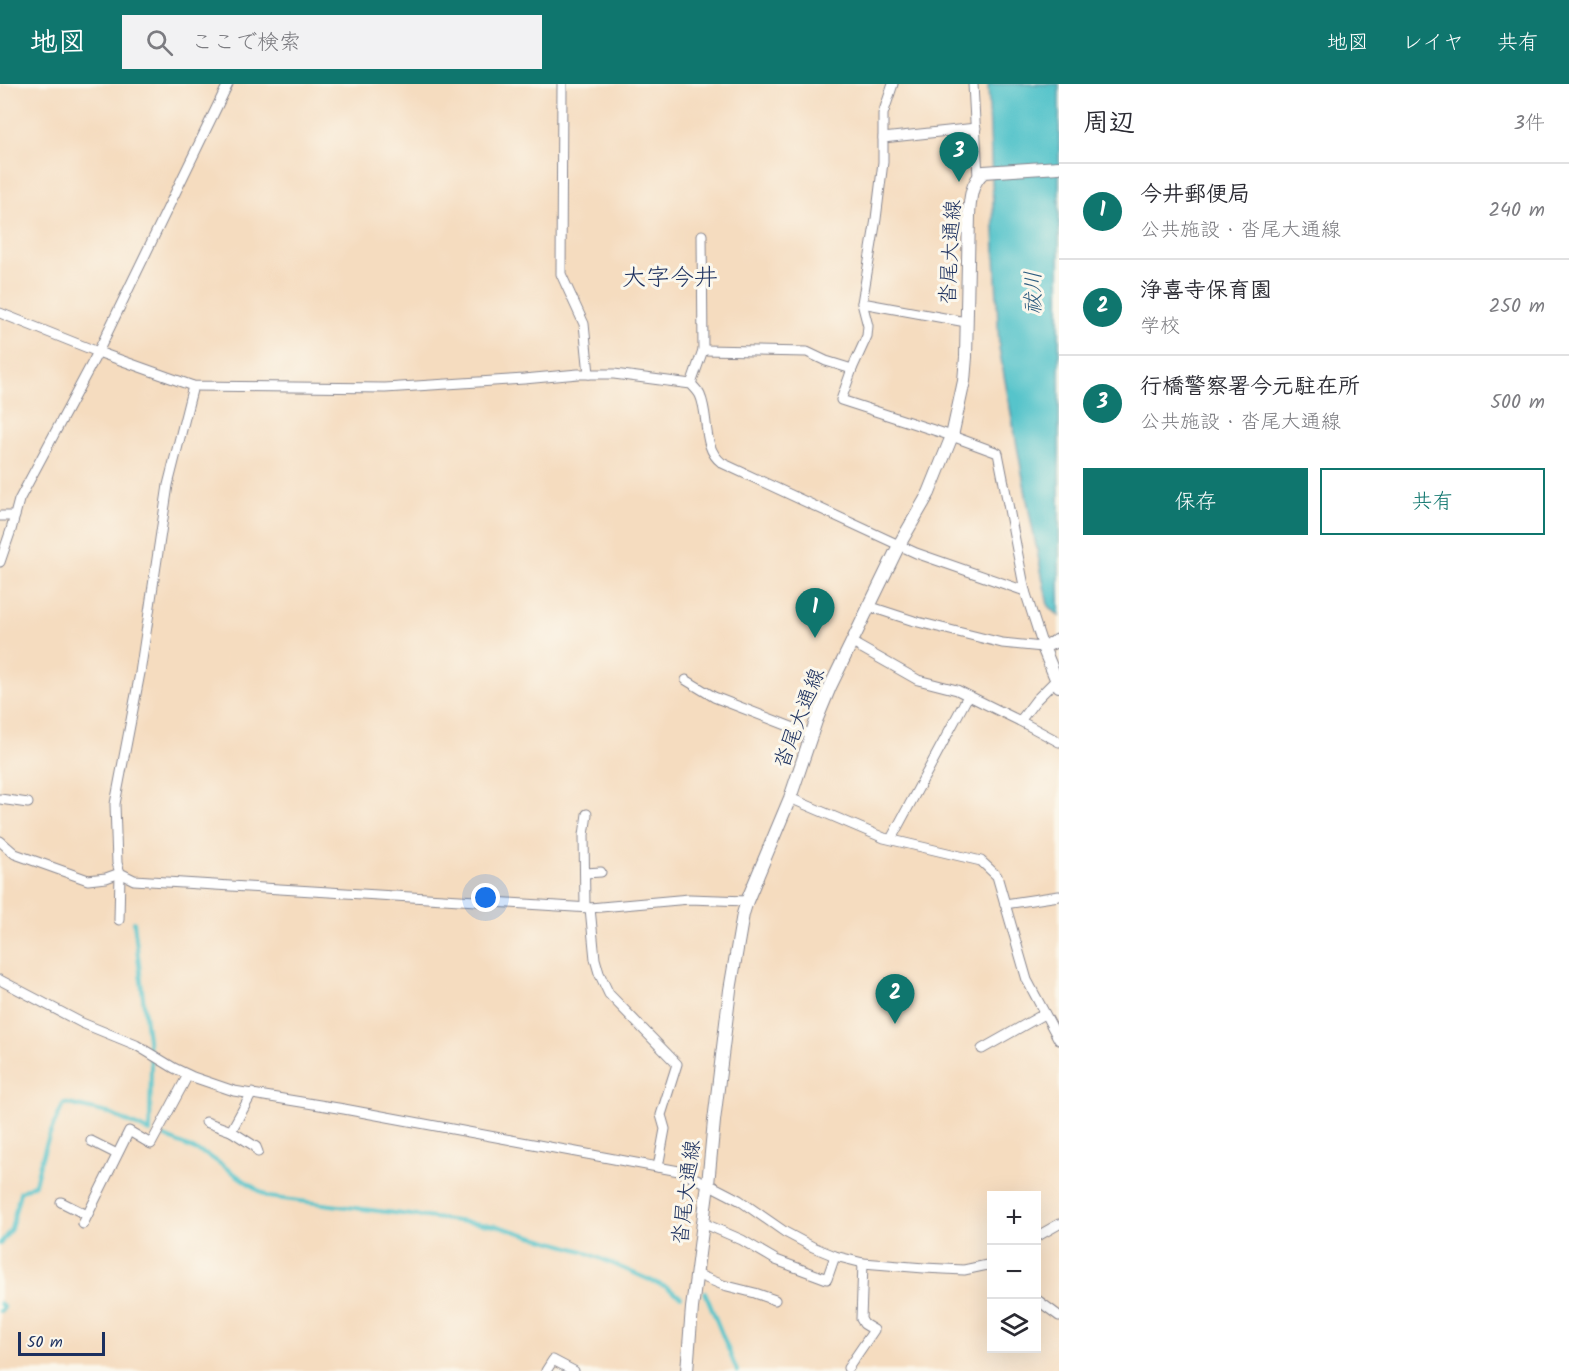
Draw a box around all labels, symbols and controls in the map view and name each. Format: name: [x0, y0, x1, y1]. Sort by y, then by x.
search box: [122, 15, 542, 69]
text: 地図: [30, 21, 86, 66]
icon: search: [143, 26, 176, 59]
text: ここで検索: [191, 26, 301, 61]
text: 地図: [1327, 27, 1369, 60]
text: レイヤ: [1402, 27, 1464, 60]
text: 共有: [1497, 27, 1539, 60]
text: 周辺: [1083, 103, 1135, 145]
text: 3件: [1514, 108, 1545, 140]
pin: 3: [940, 132, 978, 182]
text: 今井郵便局: [1140, 178, 1250, 213]
text: 1: [1099, 195, 1106, 227]
text: 240 m: [1488, 195, 1545, 227]
street label: 沓尾大通線: [932, 199, 971, 305]
text: 公共施設 · 沓尾大通線: [1140, 215, 1341, 247]
district label: 大字今井: [622, 259, 718, 298]
water label: 祓川: [1017, 271, 1052, 315]
text: 浄喜寺保育園: [1140, 274, 1272, 309]
text: 2: [1097, 291, 1108, 323]
text: 250 m: [1489, 291, 1545, 323]
text: 学校: [1140, 311, 1180, 343]
text: 行橋警察署今元駐在所: [1140, 370, 1360, 405]
text: 3: [1097, 387, 1108, 419]
text: 500 m: [1490, 387, 1545, 419]
text: 公共施設 · 沓尾大通線: [1140, 407, 1341, 439]
button: 保存: [1083, 468, 1308, 535]
button: 共有: [1320, 468, 1545, 535]
pin: 1: [796, 588, 834, 638]
street label: 沓尾大通線: [766, 664, 835, 773]
your location: [471, 883, 500, 912]
pin: 2: [876, 974, 914, 1024]
street label: 沓尾大通線: [665, 1138, 710, 1246]
map controls: [987, 1191, 1041, 1353]
button: +: [987, 1191, 1041, 1245]
button: −: [987, 1245, 1041, 1299]
button: layers: [987, 1299, 1041, 1353]
scale bar: [18, 1329, 105, 1356]
text: 50 m: [27, 1330, 63, 1355]

